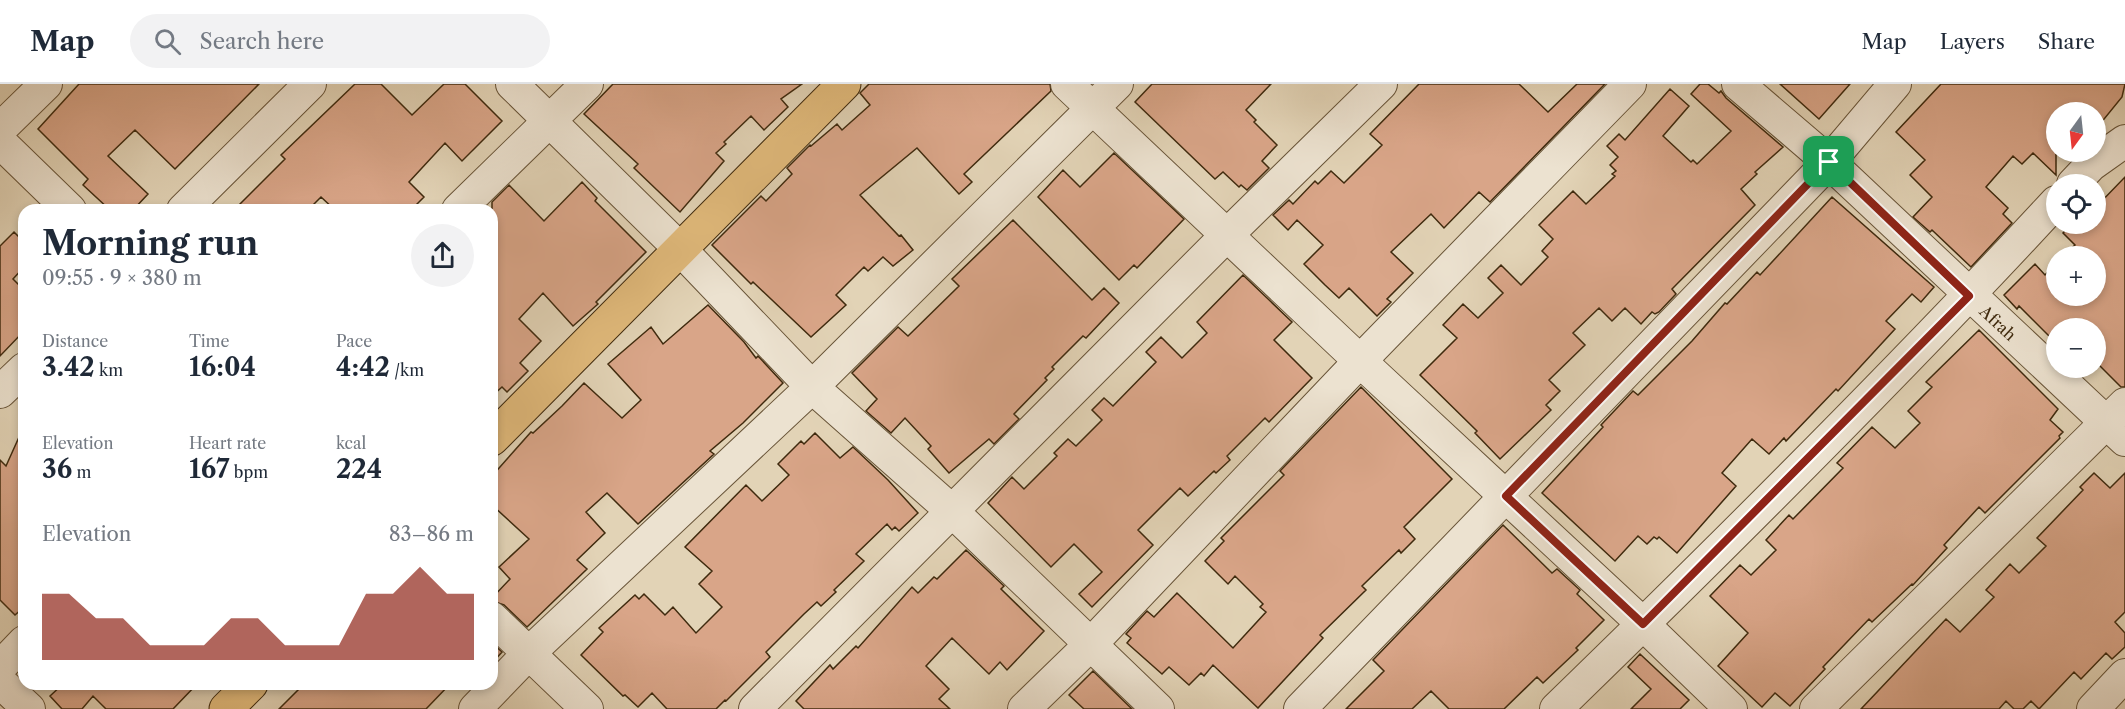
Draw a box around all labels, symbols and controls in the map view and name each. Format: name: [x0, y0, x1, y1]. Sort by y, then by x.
search box: [130, 14, 550, 68]
text: Map: [30, 24, 94, 58]
icon: search: [151, 25, 184, 58]
text: Search here: [199, 28, 324, 55]
text: Map: [1862, 29, 1907, 54]
text: Layers: [1940, 29, 2005, 54]
text: Share: [2038, 29, 2095, 54]
north arrow: [2046, 102, 2106, 162]
map controls: [2046, 102, 2106, 378]
pin: [1803, 136, 1854, 187]
icon: arrive: [1812, 145, 1845, 178]
button: locate: [2046, 174, 2106, 234]
text: Morning run: [42, 223, 258, 264]
button: share: [411, 224, 474, 287]
button: +: [2046, 246, 2106, 306]
text: 09:55 · 9 × 380 m: [42, 266, 202, 290]
street label: Afrah: [1975, 300, 2020, 345]
button: −: [2046, 318, 2106, 378]
text: Distance: [42, 331, 108, 351]
text: Time: [189, 331, 229, 351]
text: Pace: [336, 331, 372, 351]
text: 3.42: [42, 351, 95, 383]
text: 16:04: [189, 351, 256, 383]
text: 4:42: [336, 351, 390, 383]
text: km: [95, 360, 123, 380]
text: /km: [390, 360, 424, 380]
text: Elevation: [42, 433, 113, 453]
text: Heart rate: [189, 433, 266, 453]
text: kcal: [336, 433, 366, 453]
text: 36: [42, 453, 72, 485]
text: 167: [189, 453, 229, 485]
text: 224: [336, 453, 382, 485]
text: m: [72, 462, 91, 482]
text: bpm: [229, 462, 268, 482]
text: Elevation: [42, 522, 131, 546]
text: 83–86 m: [389, 522, 474, 546]

